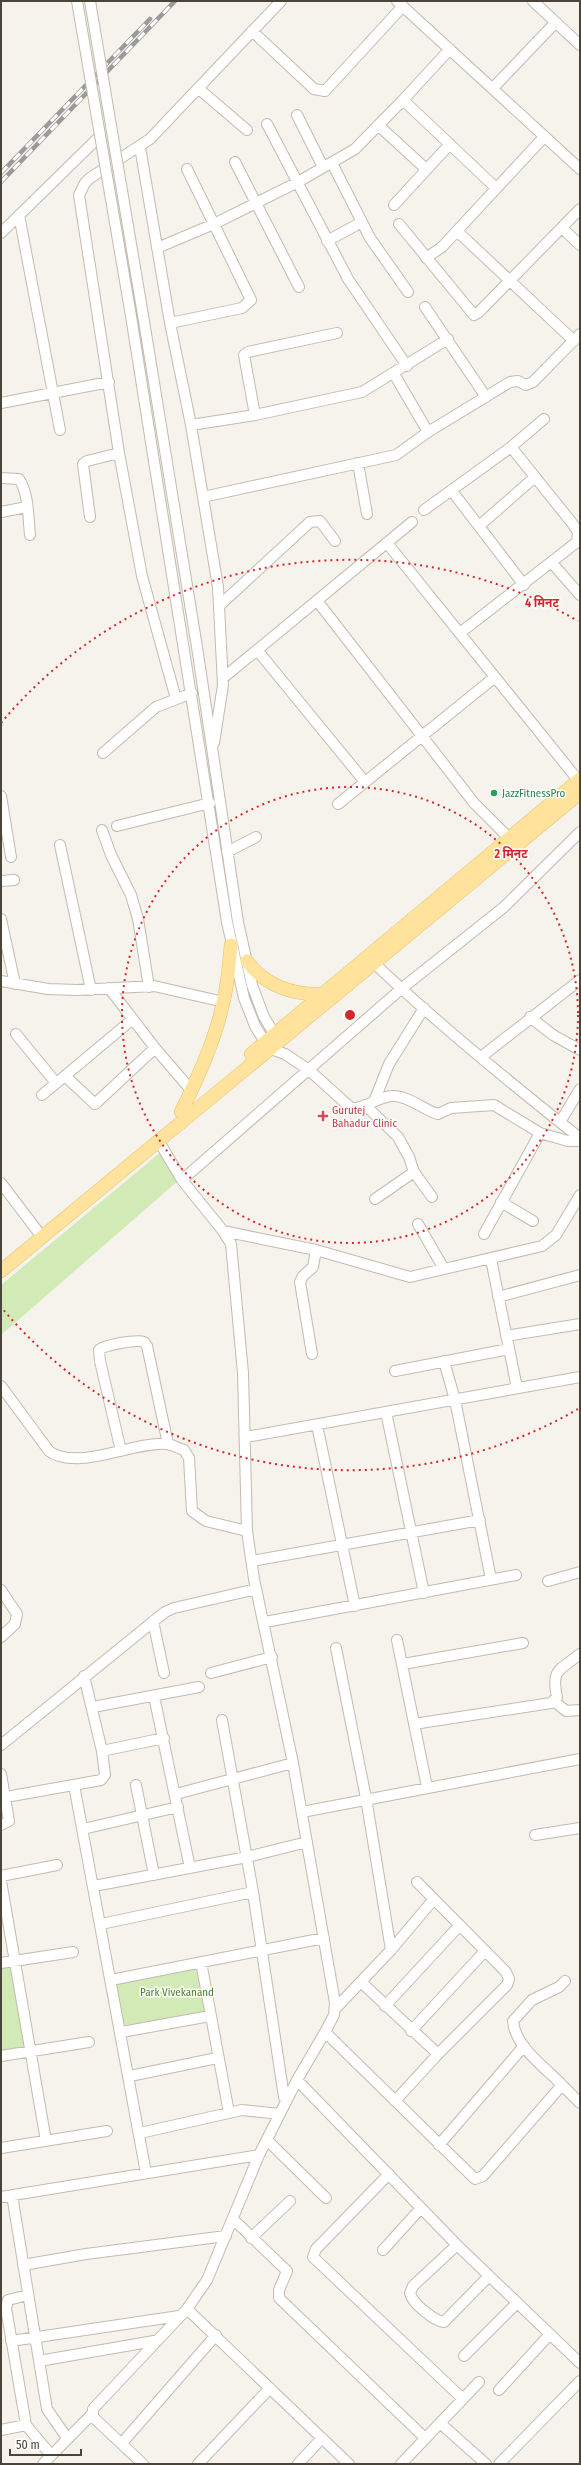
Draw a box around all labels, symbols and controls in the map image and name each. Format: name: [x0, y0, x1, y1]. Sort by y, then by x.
text: 4 मिनट: [525, 595, 559, 610]
place label: JazzFitnessPro: [502, 787, 565, 800]
marker: JazzFitnessPro: [489, 788, 499, 798]
text: 2 मिनट: [493, 846, 528, 861]
centre of rings: [343, 1008, 357, 1022]
place label: Gurutej Bahadur Clinic: [332, 1104, 397, 1130]
marker: Gurutej Bahadur Clinic: [317, 1110, 329, 1122]
park label: Park Vivekanand: [140, 1986, 214, 1999]
scale bar: [10, 2431, 81, 2457]
text: 50 m: [16, 2438, 40, 2452]

